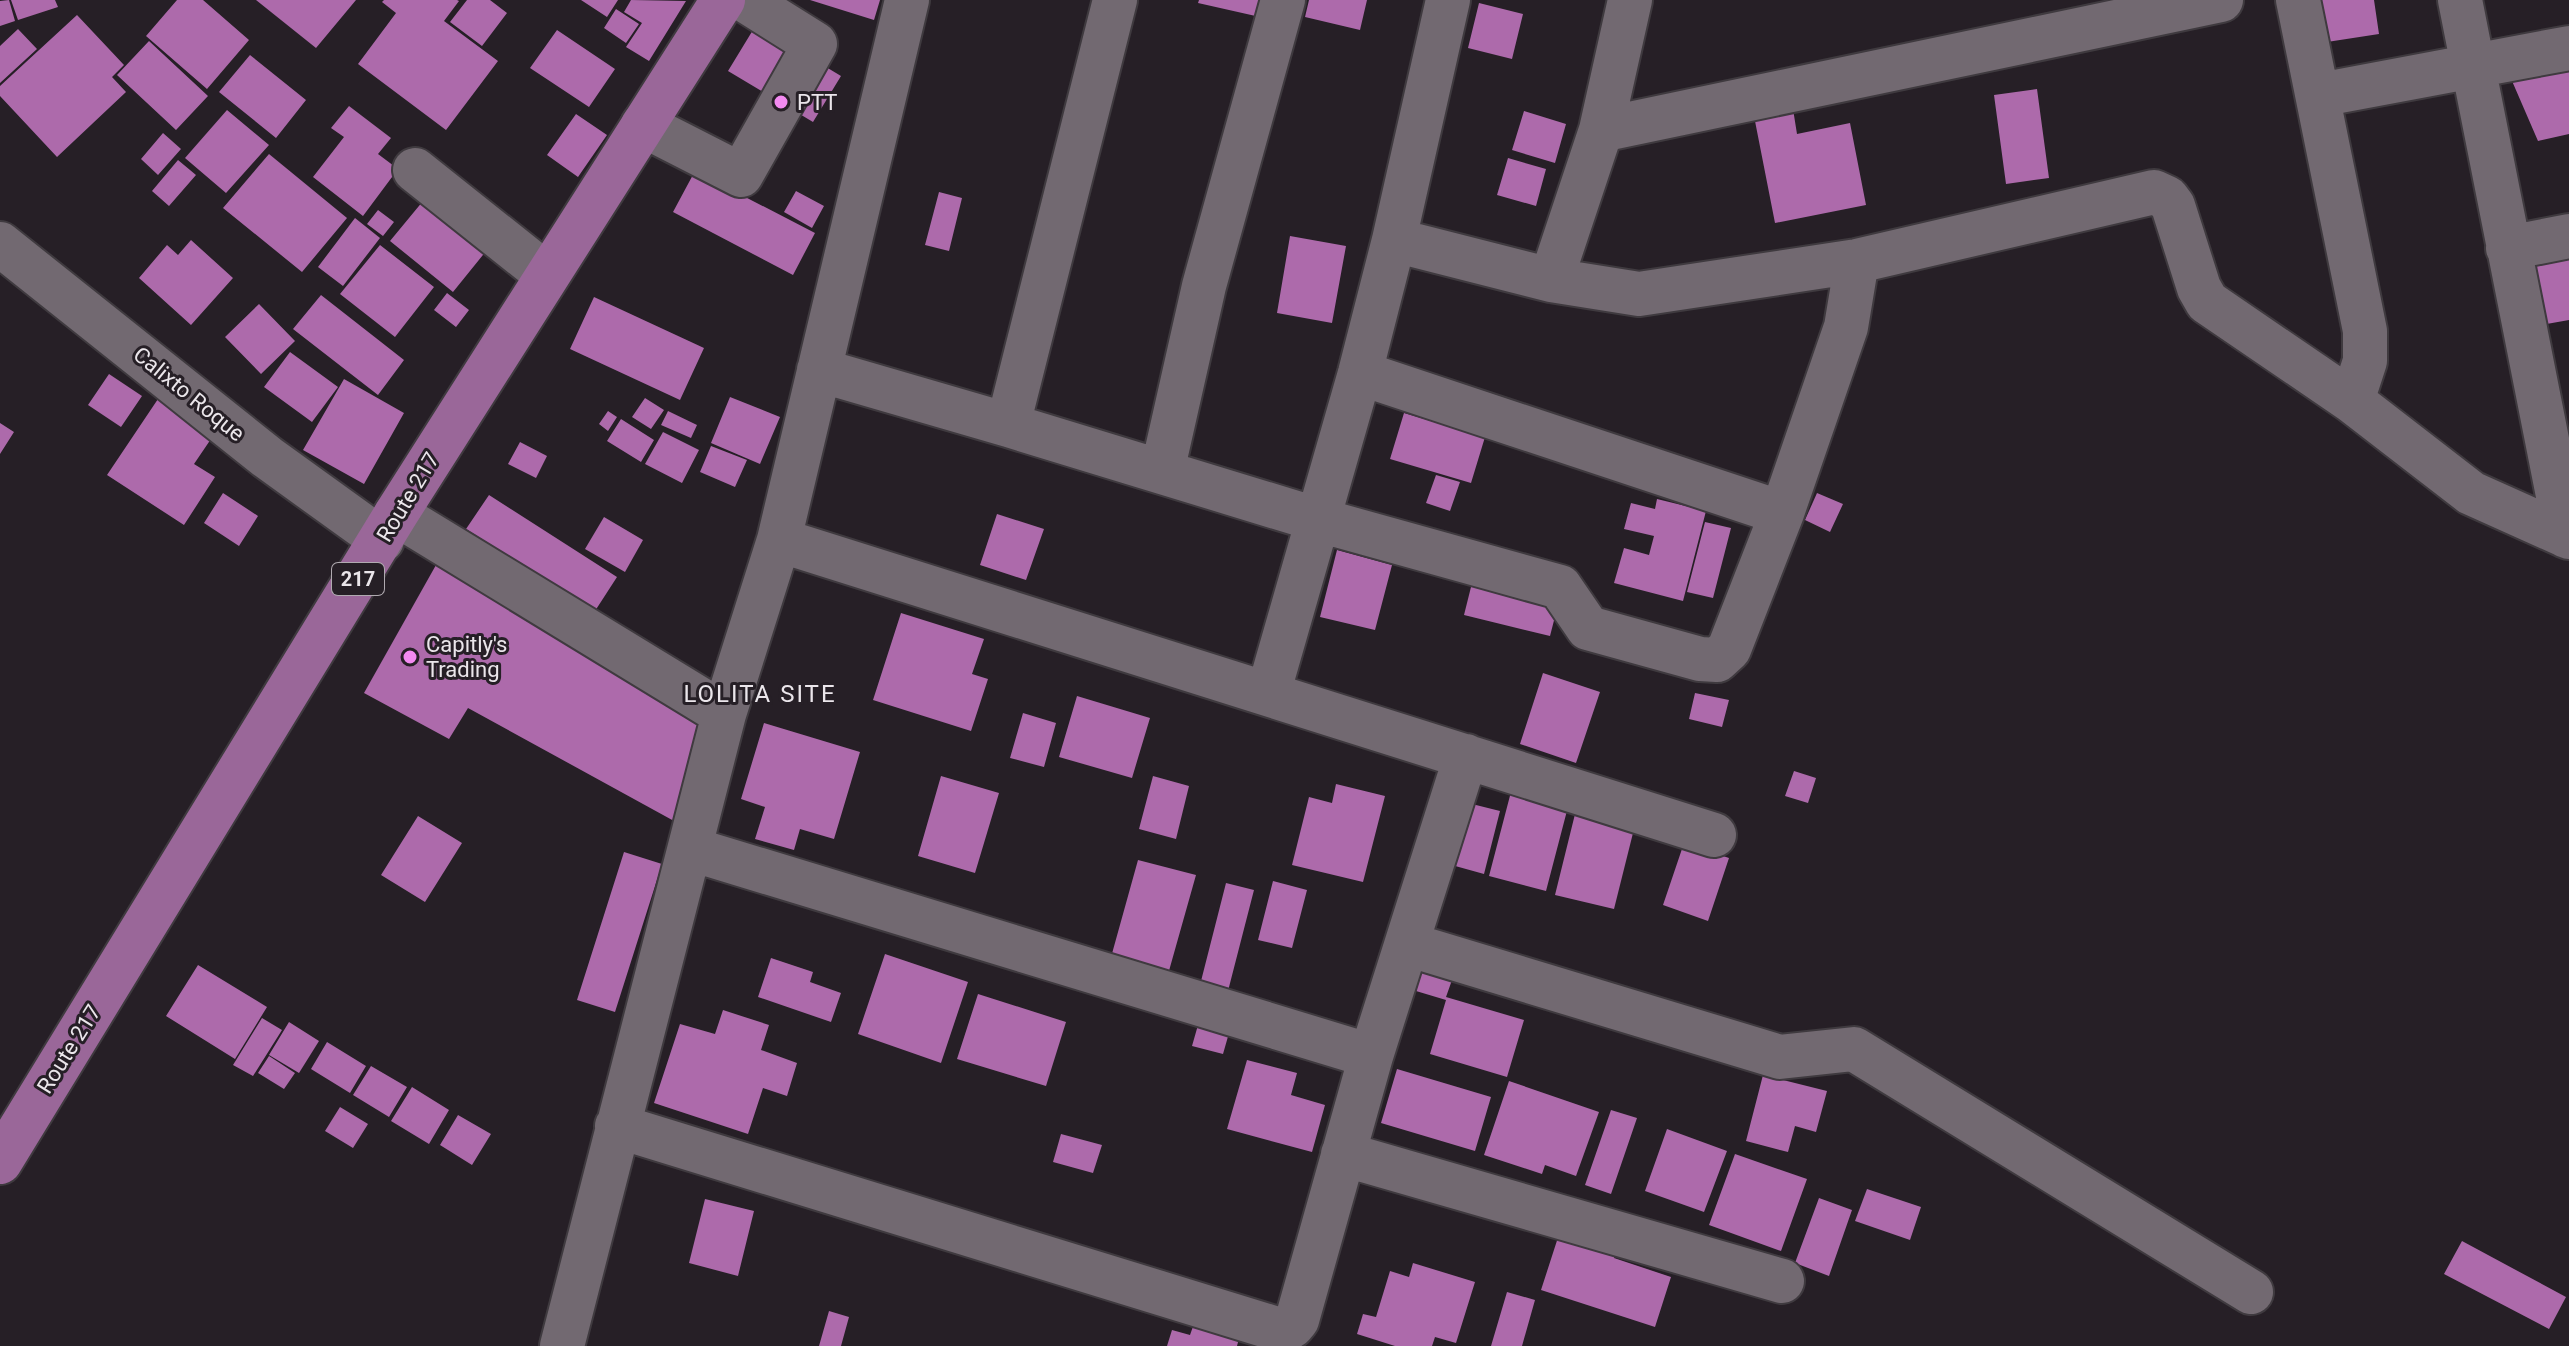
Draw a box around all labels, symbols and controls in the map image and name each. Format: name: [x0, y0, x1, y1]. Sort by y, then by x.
place label: PTT: [797, 90, 837, 115]
marker: PTT: [772, 93, 790, 111]
street label: Calixto Roque: [129, 342, 249, 446]
street label: Route 217: [372, 448, 444, 546]
road number: 217: [332, 563, 384, 595]
place label: Capitly's Trading: [426, 632, 507, 682]
marker: Capitly's Trading: [401, 648, 419, 666]
district label: LOLITA SITE: [683, 680, 837, 708]
street label: Route 217: [32, 1000, 106, 1098]

